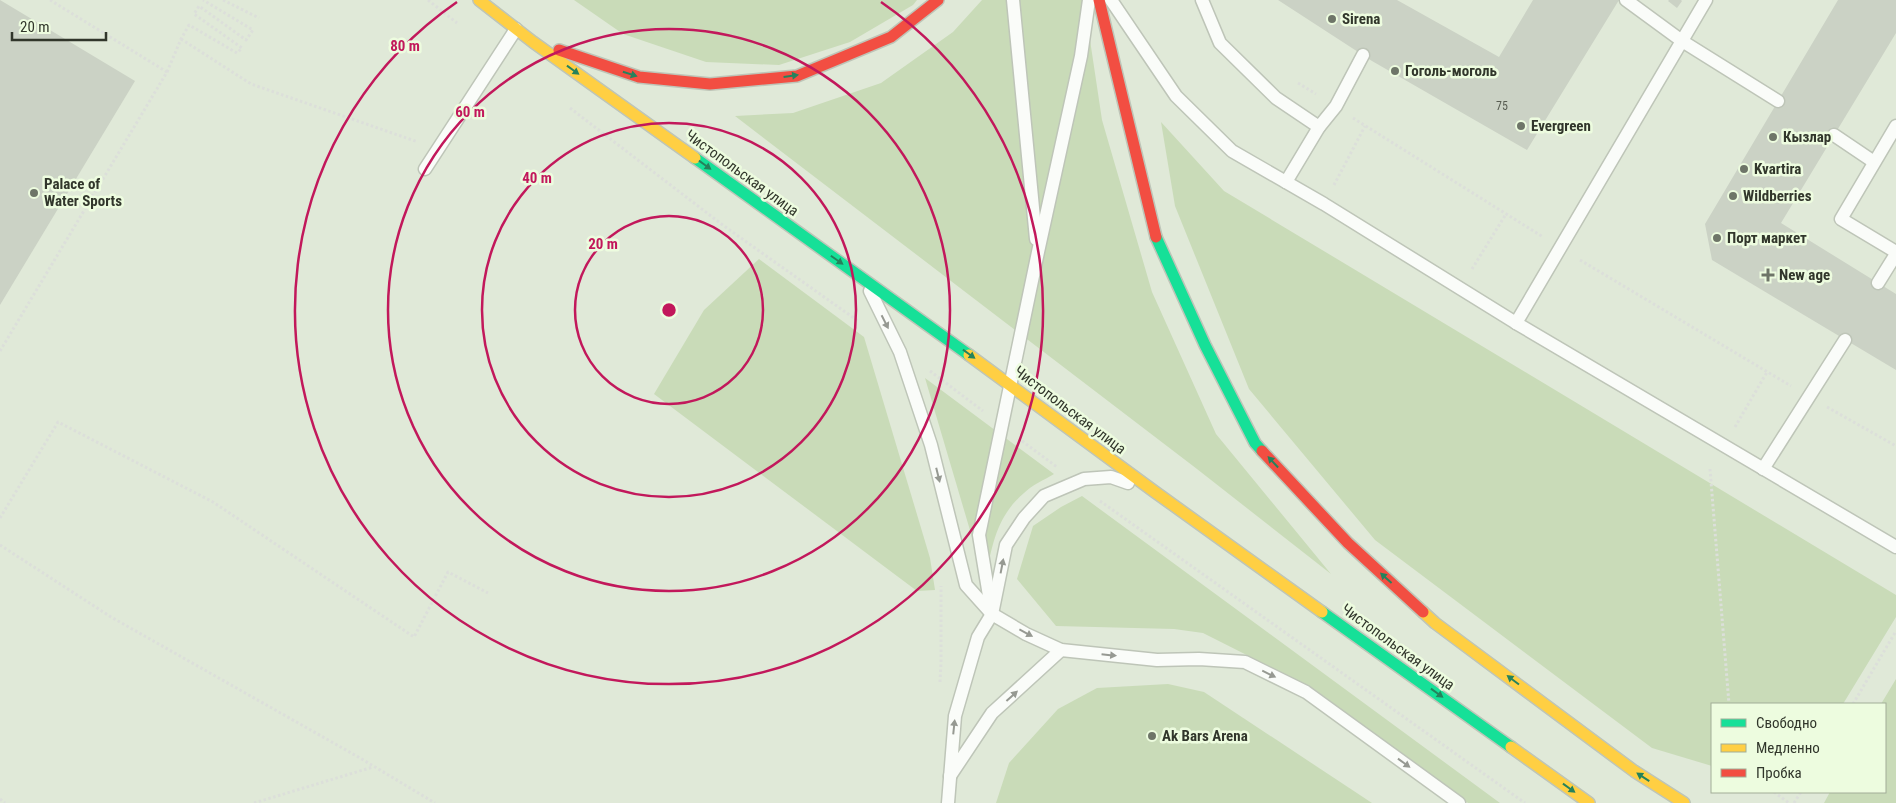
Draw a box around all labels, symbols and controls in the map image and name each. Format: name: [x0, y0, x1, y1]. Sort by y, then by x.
scale bar: [12, 10, 106, 42]
place label: Sirena: [1342, 10, 1380, 28]
marker: Sirena: [1326, 13, 1338, 25]
text: 20 m: [20, 18, 50, 36]
text: 80 m: [390, 37, 420, 55]
place label: Гоголь-моголь: [1405, 62, 1497, 80]
one-way arrow: [566, 65, 580, 75]
marker: Гоголь-моголь: [1389, 65, 1401, 77]
one-way arrow: [622, 70, 637, 78]
one-way arrow: [783, 72, 799, 80]
house number: 75: [1496, 99, 1508, 113]
text: 60 m: [455, 103, 485, 121]
place label: Evergreen: [1531, 117, 1591, 135]
marker: Evergreen: [1515, 120, 1527, 132]
street label: Чистопольская улица: [682, 126, 802, 220]
place label: Кызлар: [1783, 128, 1831, 146]
marker: Кызлар: [1767, 131, 1779, 143]
one-way arrow: [698, 160, 711, 171]
place label: Kvartira: [1754, 160, 1801, 178]
marker: Kvartira: [1738, 163, 1750, 175]
text: 40 m: [522, 169, 552, 187]
place label: Palace of Water Sports: [44, 175, 122, 210]
marker: Palace of Water Sports: [28, 187, 40, 199]
place label: Wildberries: [1743, 187, 1812, 205]
marker: Wildberries: [1727, 190, 1739, 202]
place label: Порт маркет: [1727, 229, 1807, 247]
marker: Порт маркет: [1711, 232, 1723, 244]
text: 20 m: [588, 235, 618, 253]
one-way arrow: [830, 255, 844, 265]
place label: New age: [1779, 266, 1830, 284]
marker: New age: [1761, 268, 1775, 282]
centre of rings: [660, 301, 678, 319]
one-way arrow: [881, 314, 889, 329]
one-way arrow: [962, 349, 976, 359]
street label: Чистопольская улица: [1011, 362, 1129, 458]
one-way arrow: [1267, 456, 1278, 469]
one-way arrow: [935, 467, 943, 482]
one-way arrow: [998, 558, 1006, 574]
one-way arrow: [1381, 572, 1393, 584]
street label: Чистопольская улица: [1338, 600, 1458, 694]
one-way arrow: [1019, 629, 1033, 637]
one-way arrow: [1101, 651, 1117, 659]
one-way arrow: [1261, 670, 1276, 678]
one-way arrow: [1506, 675, 1520, 685]
one-way arrow: [1430, 688, 1444, 698]
one-way arrow: [1005, 690, 1017, 702]
legend: [1711, 703, 1886, 793]
text: Свободно: [1756, 714, 1817, 732]
one-way arrow: [950, 719, 958, 735]
place label: Ak Bars Arena: [1162, 727, 1248, 745]
marker: Ak Bars Arena: [1146, 730, 1158, 742]
text: Медленно: [1756, 739, 1820, 757]
one-way arrow: [1397, 758, 1411, 768]
text: Пробка: [1756, 764, 1802, 782]
one-way arrow: [1637, 772, 1650, 781]
one-way arrow: [1562, 783, 1576, 793]

